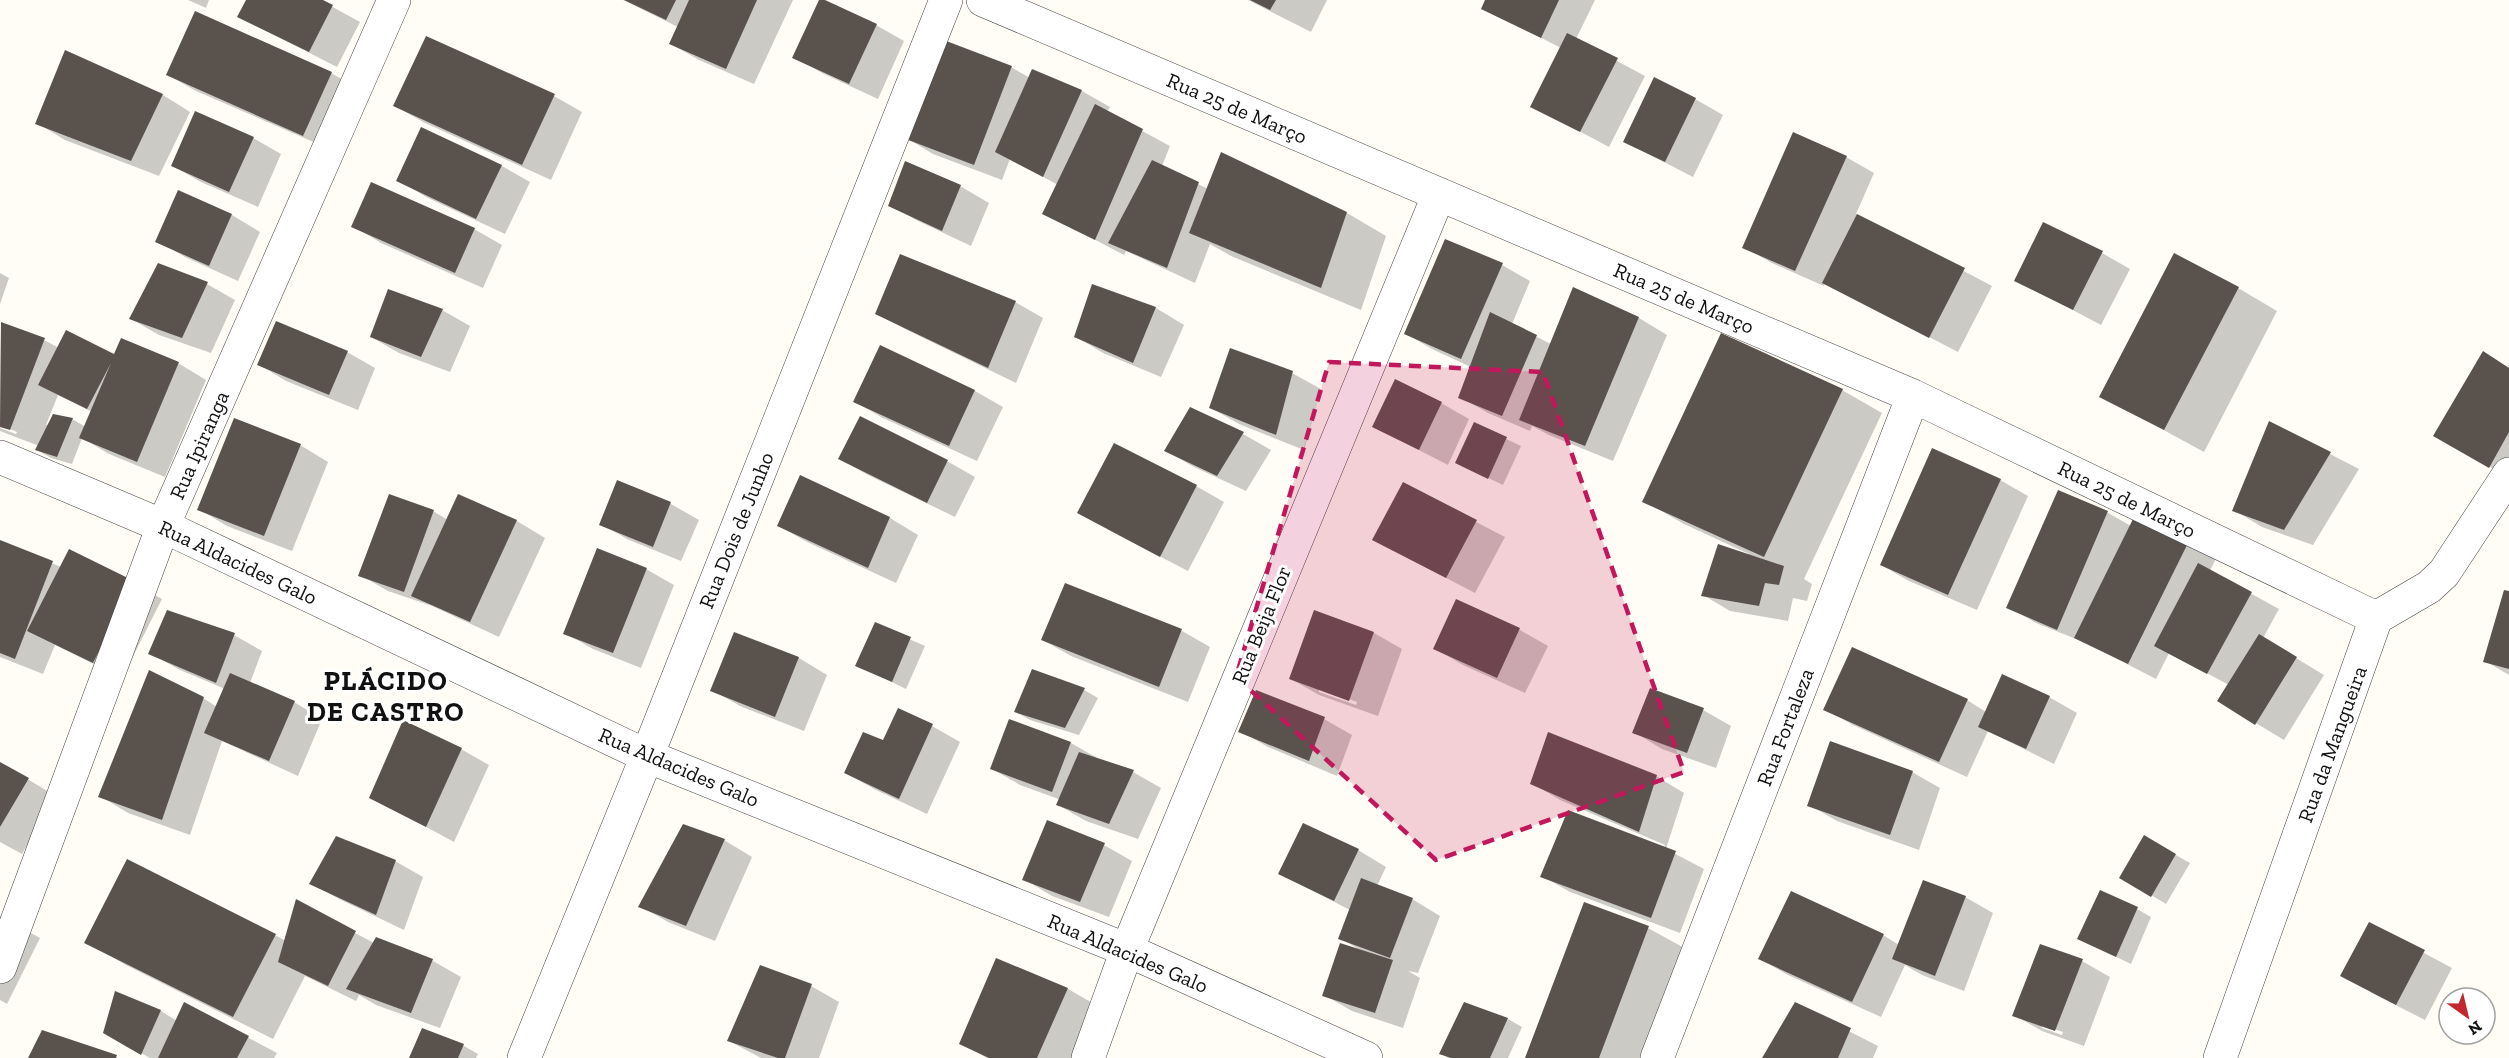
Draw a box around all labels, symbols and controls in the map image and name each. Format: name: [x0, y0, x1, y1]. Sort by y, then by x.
street label: Rua 25 de Março: [1163, 67, 1311, 149]
street label: Rua 25 de Março: [1610, 257, 1758, 339]
street label: Rua Ipiranga: [164, 387, 234, 503]
street label: Rua Dois de Junho: [693, 448, 779, 612]
street label: Rua 25 de Março: [2054, 455, 2200, 543]
street label: Rua Aldacides Galo: [155, 514, 321, 610]
street label: Rua Beija Flor: [1226, 562, 1297, 688]
street label: Rua da Mangueira: [2292, 662, 2372, 826]
district label: PLÁCIDO DE CASTRO: [307, 665, 465, 728]
street label: Rua Fortaleza: [1751, 665, 1819, 789]
street label: Rua Aldacides Galo: [595, 722, 763, 812]
street label: Rua Aldacides Galo: [1044, 908, 1212, 998]
north arrow: [2437, 986, 2497, 1046]
text: N: [2465, 1017, 2485, 1039]

